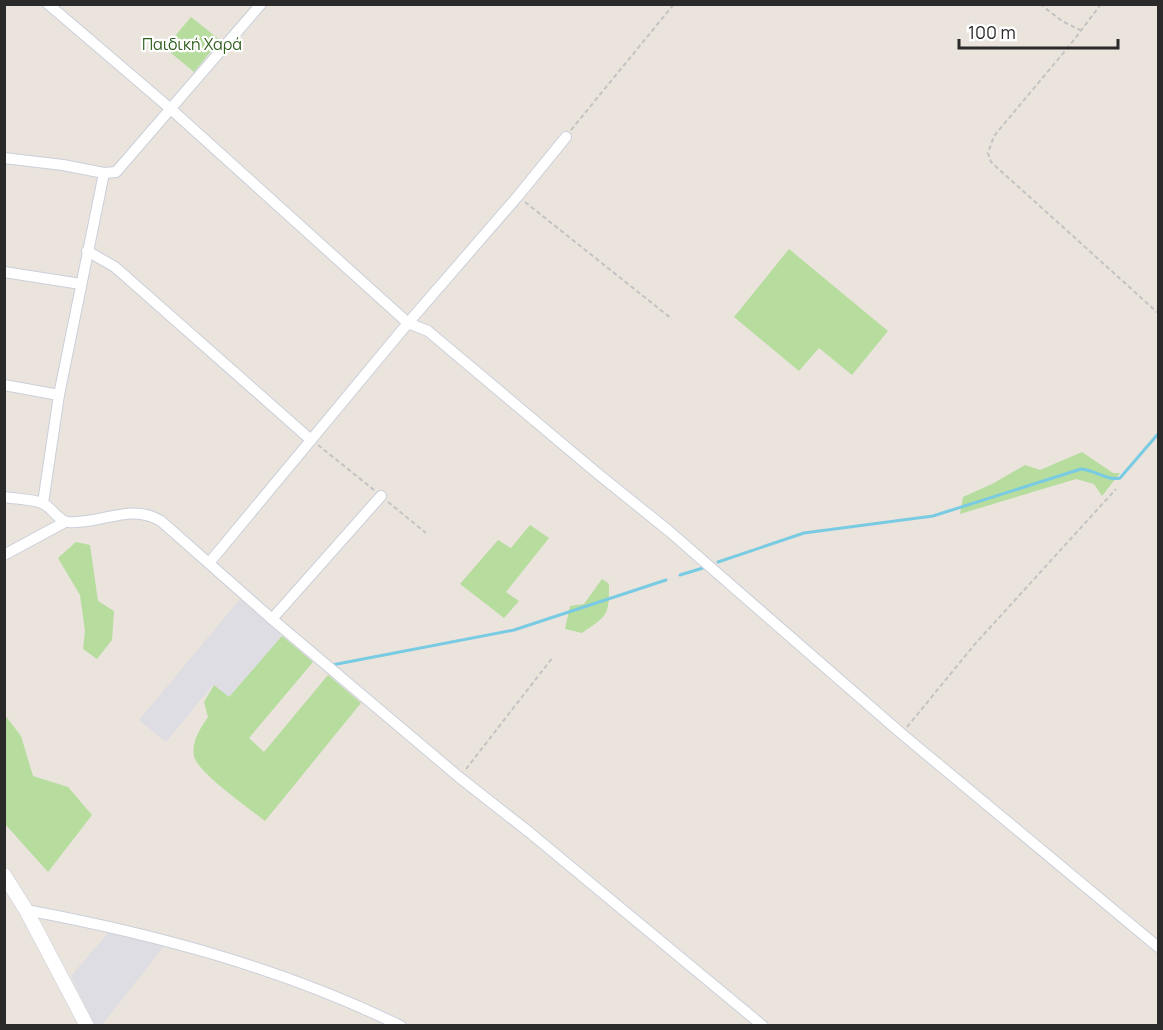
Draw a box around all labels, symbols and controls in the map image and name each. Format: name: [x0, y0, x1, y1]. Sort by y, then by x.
scale bar: [959, 12, 1118, 50]
text: 100 m: [968, 20, 1016, 44]
park label: Παιδική Χαρά: [142, 33, 242, 55]

